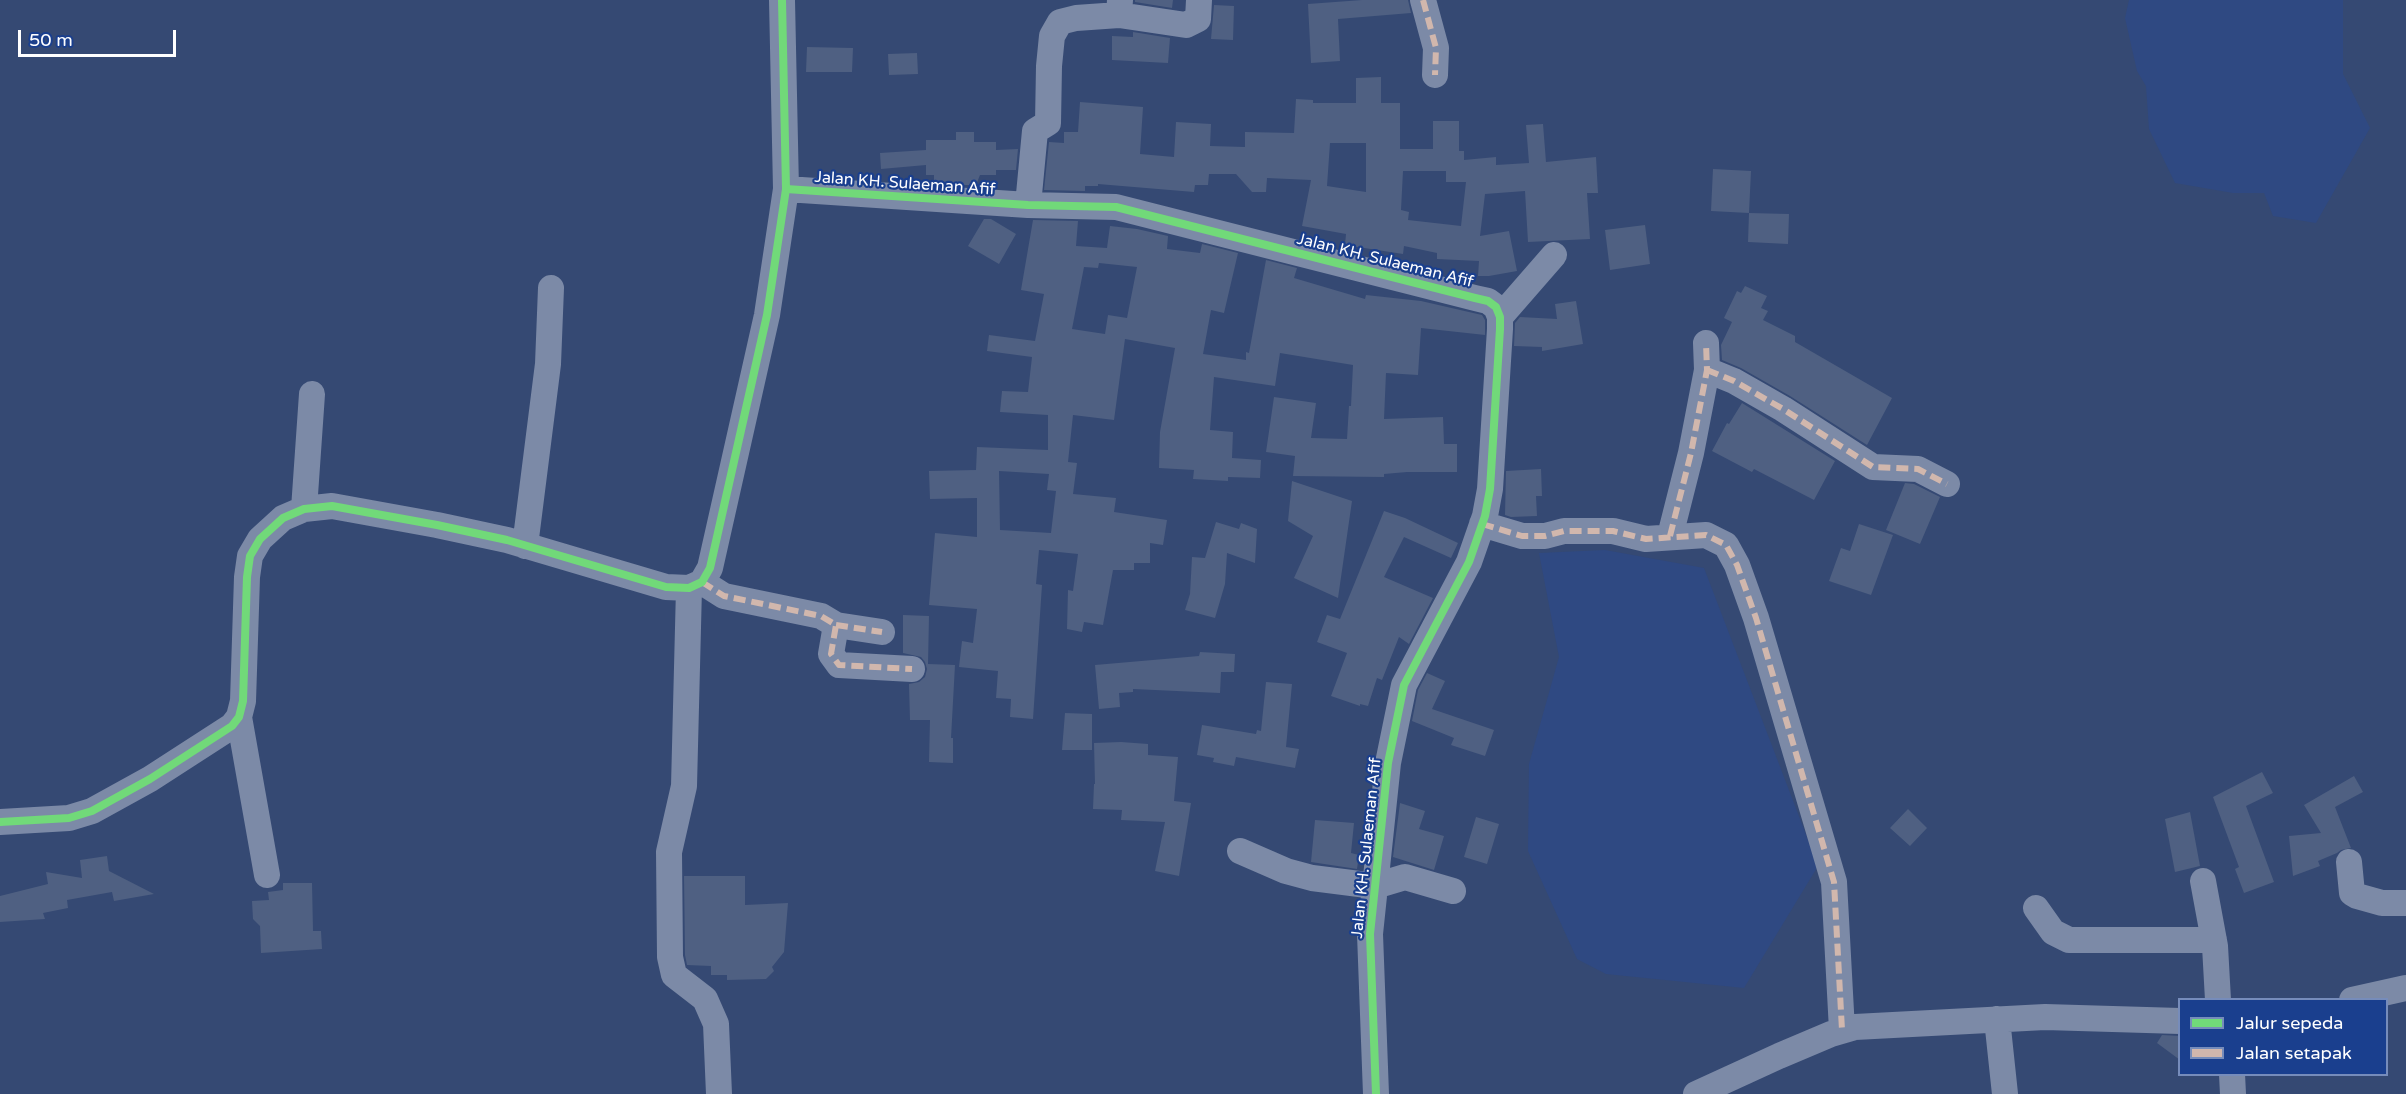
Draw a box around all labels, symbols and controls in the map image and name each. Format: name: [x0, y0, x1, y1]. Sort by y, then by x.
scale bar: [21, 18, 178, 56]
text: 50 m: [29, 29, 73, 51]
street label: Jalan KH. Sulaeman Afif: [814, 168, 996, 200]
street label: Jalan KH. Sulaeman Afif: [1295, 230, 1475, 292]
street label: Jalan KH. Sulaeman Afif: [1348, 757, 1386, 939]
legend: [2178, 998, 2388, 1076]
text: Jalur sepeda: [2236, 1012, 2343, 1034]
text: Jalan setapak: [2236, 1042, 2352, 1064]

